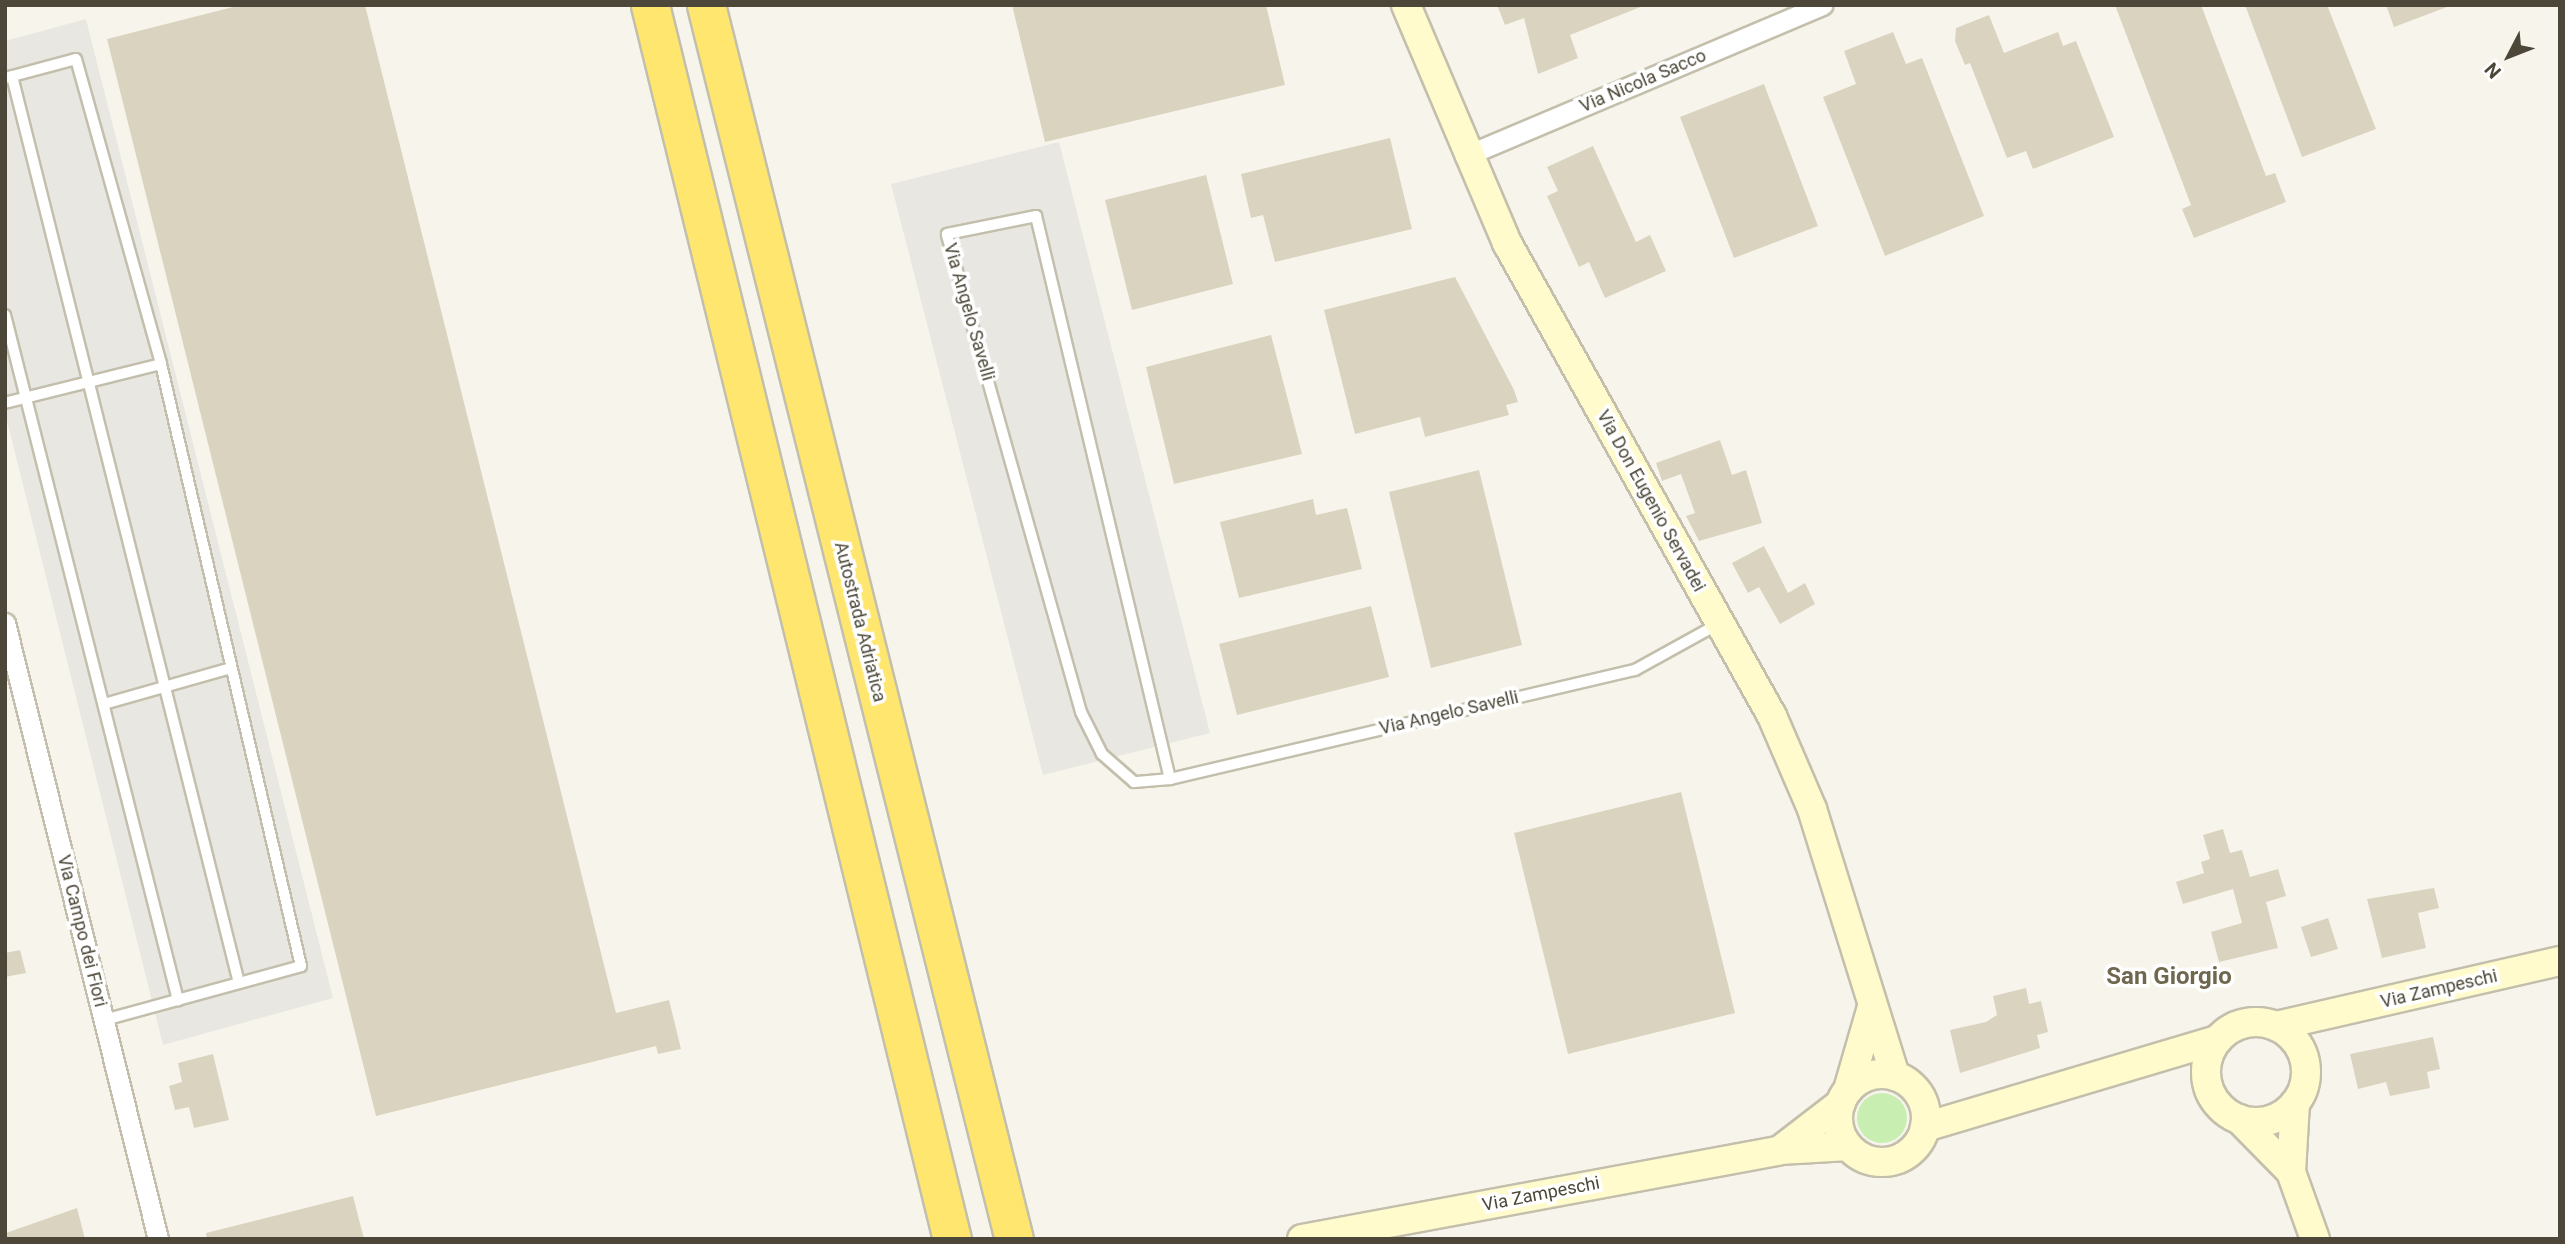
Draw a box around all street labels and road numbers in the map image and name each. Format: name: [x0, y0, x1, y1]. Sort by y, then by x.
street label: Via Nicola Sacco: [1577, 45, 1709, 117]
street label: Via Angelo Savelli: [939, 241, 999, 383]
street label: Via Don Eugenio Servadei: [1592, 406, 1710, 596]
street label: Autostrada Adriatica: [830, 540, 890, 704]
street label: Via Angelo Savelli: [1377, 686, 1521, 740]
street label: Via Campo dei Fiori: [53, 853, 111, 1009]
street label: Via Zampeschi: [2379, 965, 2499, 1013]
street label: Via Zampeschi: [1480, 1172, 1602, 1216]

